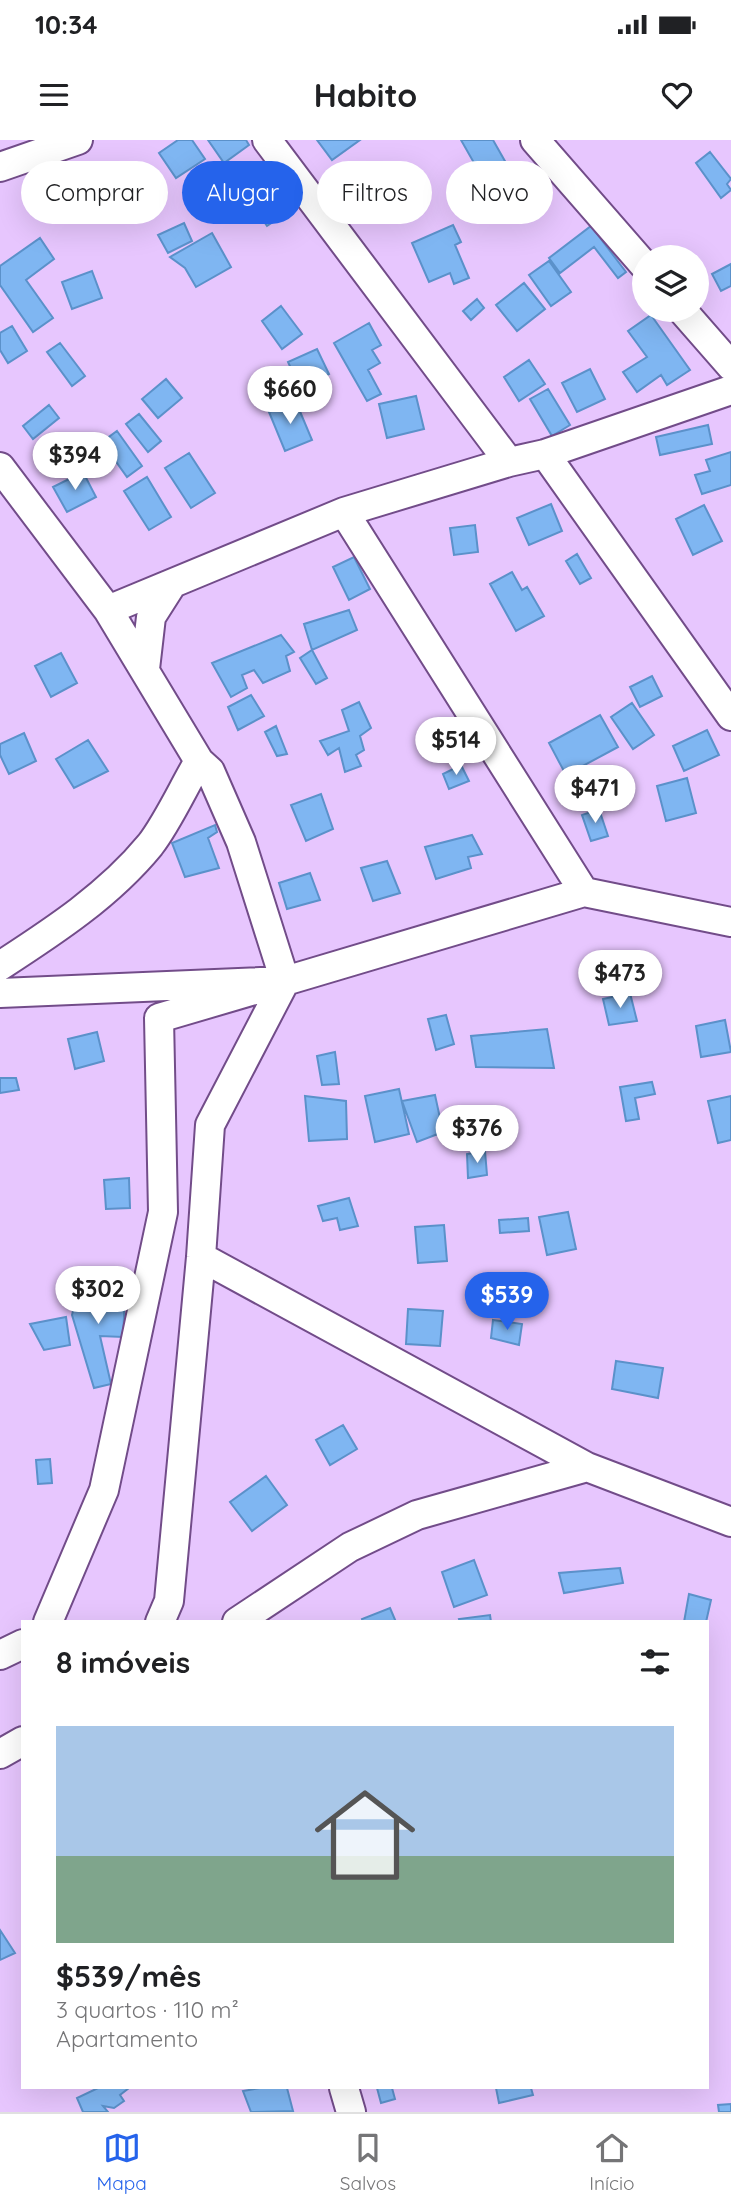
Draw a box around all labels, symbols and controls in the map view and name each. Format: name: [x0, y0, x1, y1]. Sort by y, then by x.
text: 10:34: [35, 8, 97, 41]
text: Habito: [314, 75, 417, 115]
icon: menu: [35, 76, 73, 114]
icon: heart: [658, 76, 696, 114]
chip: Comprar: [21, 161, 168, 224]
chip: Alugar: [182, 161, 303, 224]
chip: Filtros: [317, 161, 432, 224]
chip: Novo: [446, 161, 553, 224]
map controls: [632, 245, 709, 322]
button: layers: [632, 245, 709, 322]
pin: $660: [249, 366, 331, 426]
text: $660: [263, 374, 317, 403]
pin: $394: [34, 432, 116, 492]
text: $394: [49, 440, 101, 469]
pin: $514: [415, 718, 497, 777]
text: $514: [431, 725, 481, 754]
pin: $471: [554, 766, 636, 825]
text: $471: [570, 773, 620, 802]
pin: $473: [579, 950, 661, 1010]
text: $473: [594, 958, 646, 987]
pin: $376: [436, 1105, 518, 1165]
text: $376: [452, 1113, 502, 1142]
pin: $302: [57, 1266, 139, 1326]
pin: $539: [466, 1272, 548, 1332]
text: $302: [71, 1274, 125, 1303]
text: $539: [481, 1280, 533, 1309]
text: 8 imóveis: [56, 1643, 190, 1681]
icon: filters: [636, 1643, 674, 1681]
icon: home: [302, 1772, 428, 1898]
text: $539/mês: [56, 1957, 201, 1995]
text: 3 quartos · 110 m²: [56, 1995, 239, 2024]
text: Apartamento: [56, 2024, 198, 2053]
tab: Mapa: [97, 2129, 147, 2195]
tab: Salvos: [340, 2129, 396, 2195]
tab: Início: [589, 2129, 634, 2195]

